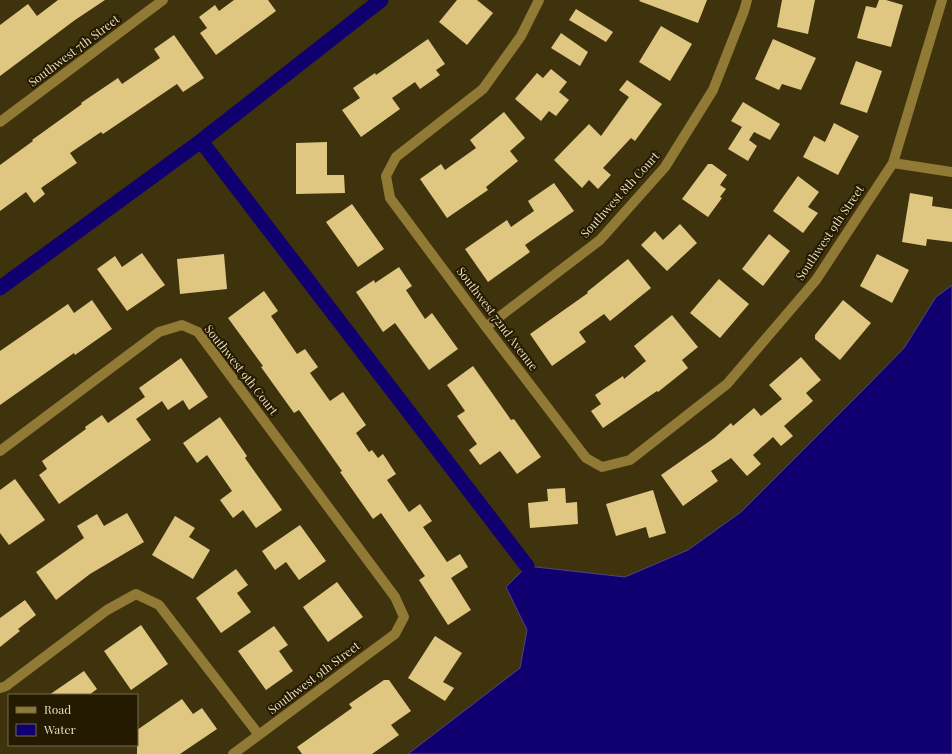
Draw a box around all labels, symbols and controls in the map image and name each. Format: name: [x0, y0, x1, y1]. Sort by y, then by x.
street label: Southwest 7th Street: [25, 10, 123, 90]
street label: Southwest 8th Court: [576, 147, 663, 241]
street label: Southwest 9th Street: [791, 181, 867, 283]
street label: Southwest 72nd Avenue: [454, 263, 542, 373]
street label: Southwest 9th Court: [201, 321, 283, 418]
street label: Southwest 9th Street: [264, 637, 363, 717]
legend: [8, 694, 138, 746]
text: Road: [44, 701, 71, 717]
text: Water: [43, 721, 77, 737]

